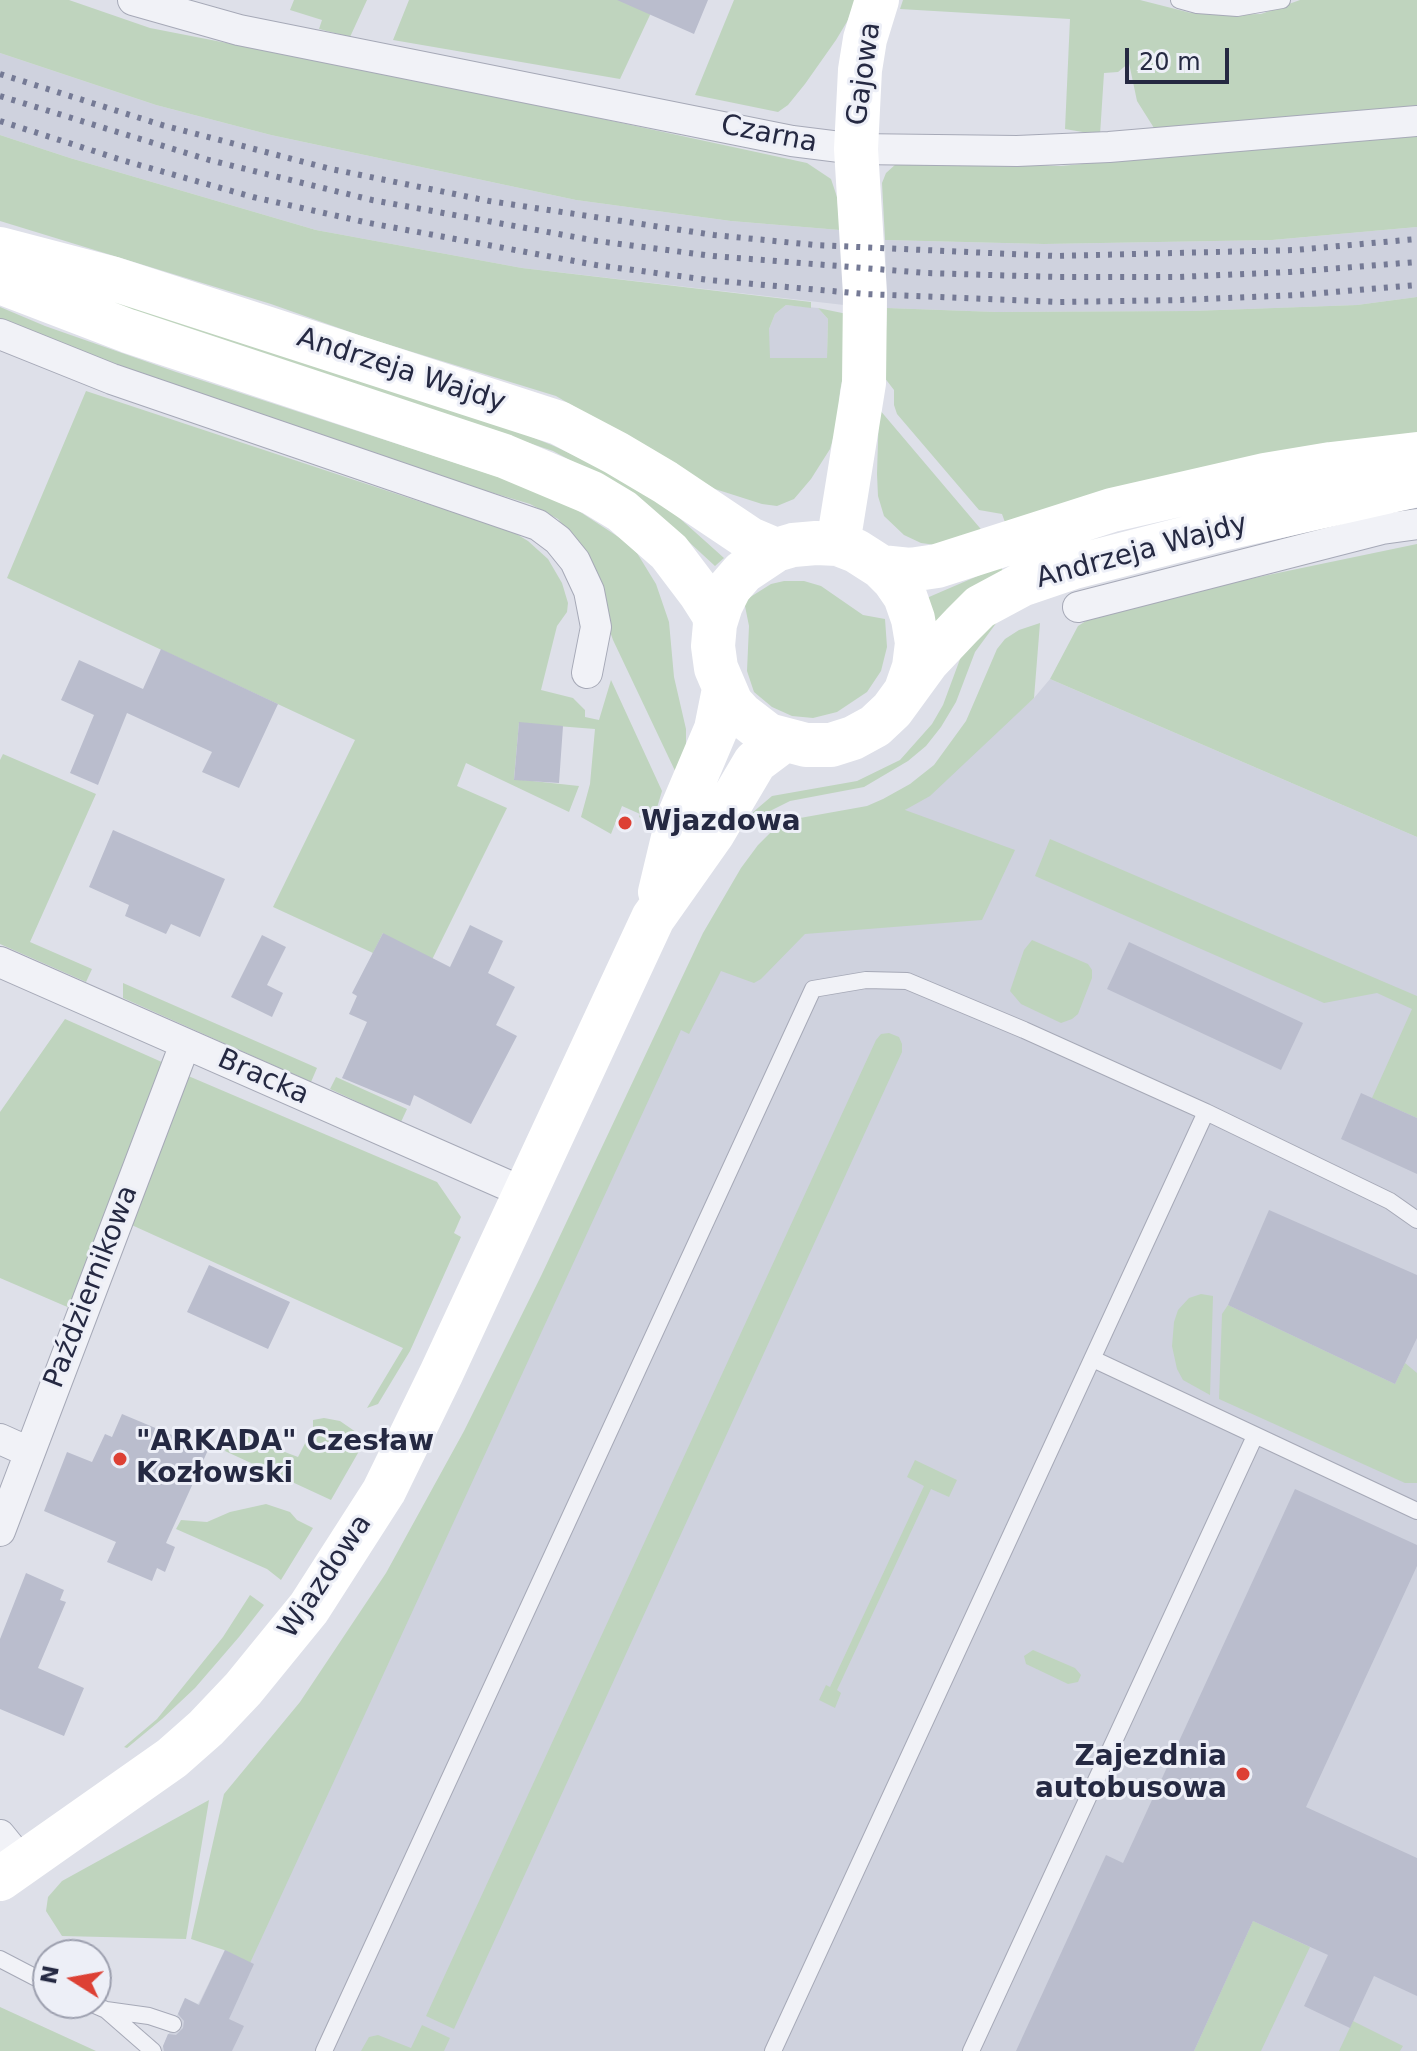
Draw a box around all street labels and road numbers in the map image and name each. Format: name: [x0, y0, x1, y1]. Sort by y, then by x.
street label: Gajowa: [841, 20, 889, 128]
street label: Czarna: [718, 109, 820, 161]
street label: Andrzeja Wajdy: [293, 321, 509, 421]
street label: Andrzeja Wajdy: [1033, 508, 1251, 596]
street label: Bracka: [212, 1043, 314, 1113]
street label: Październikowa: [38, 1181, 146, 1393]
street label: Wjazdowa: [272, 1509, 380, 1645]

